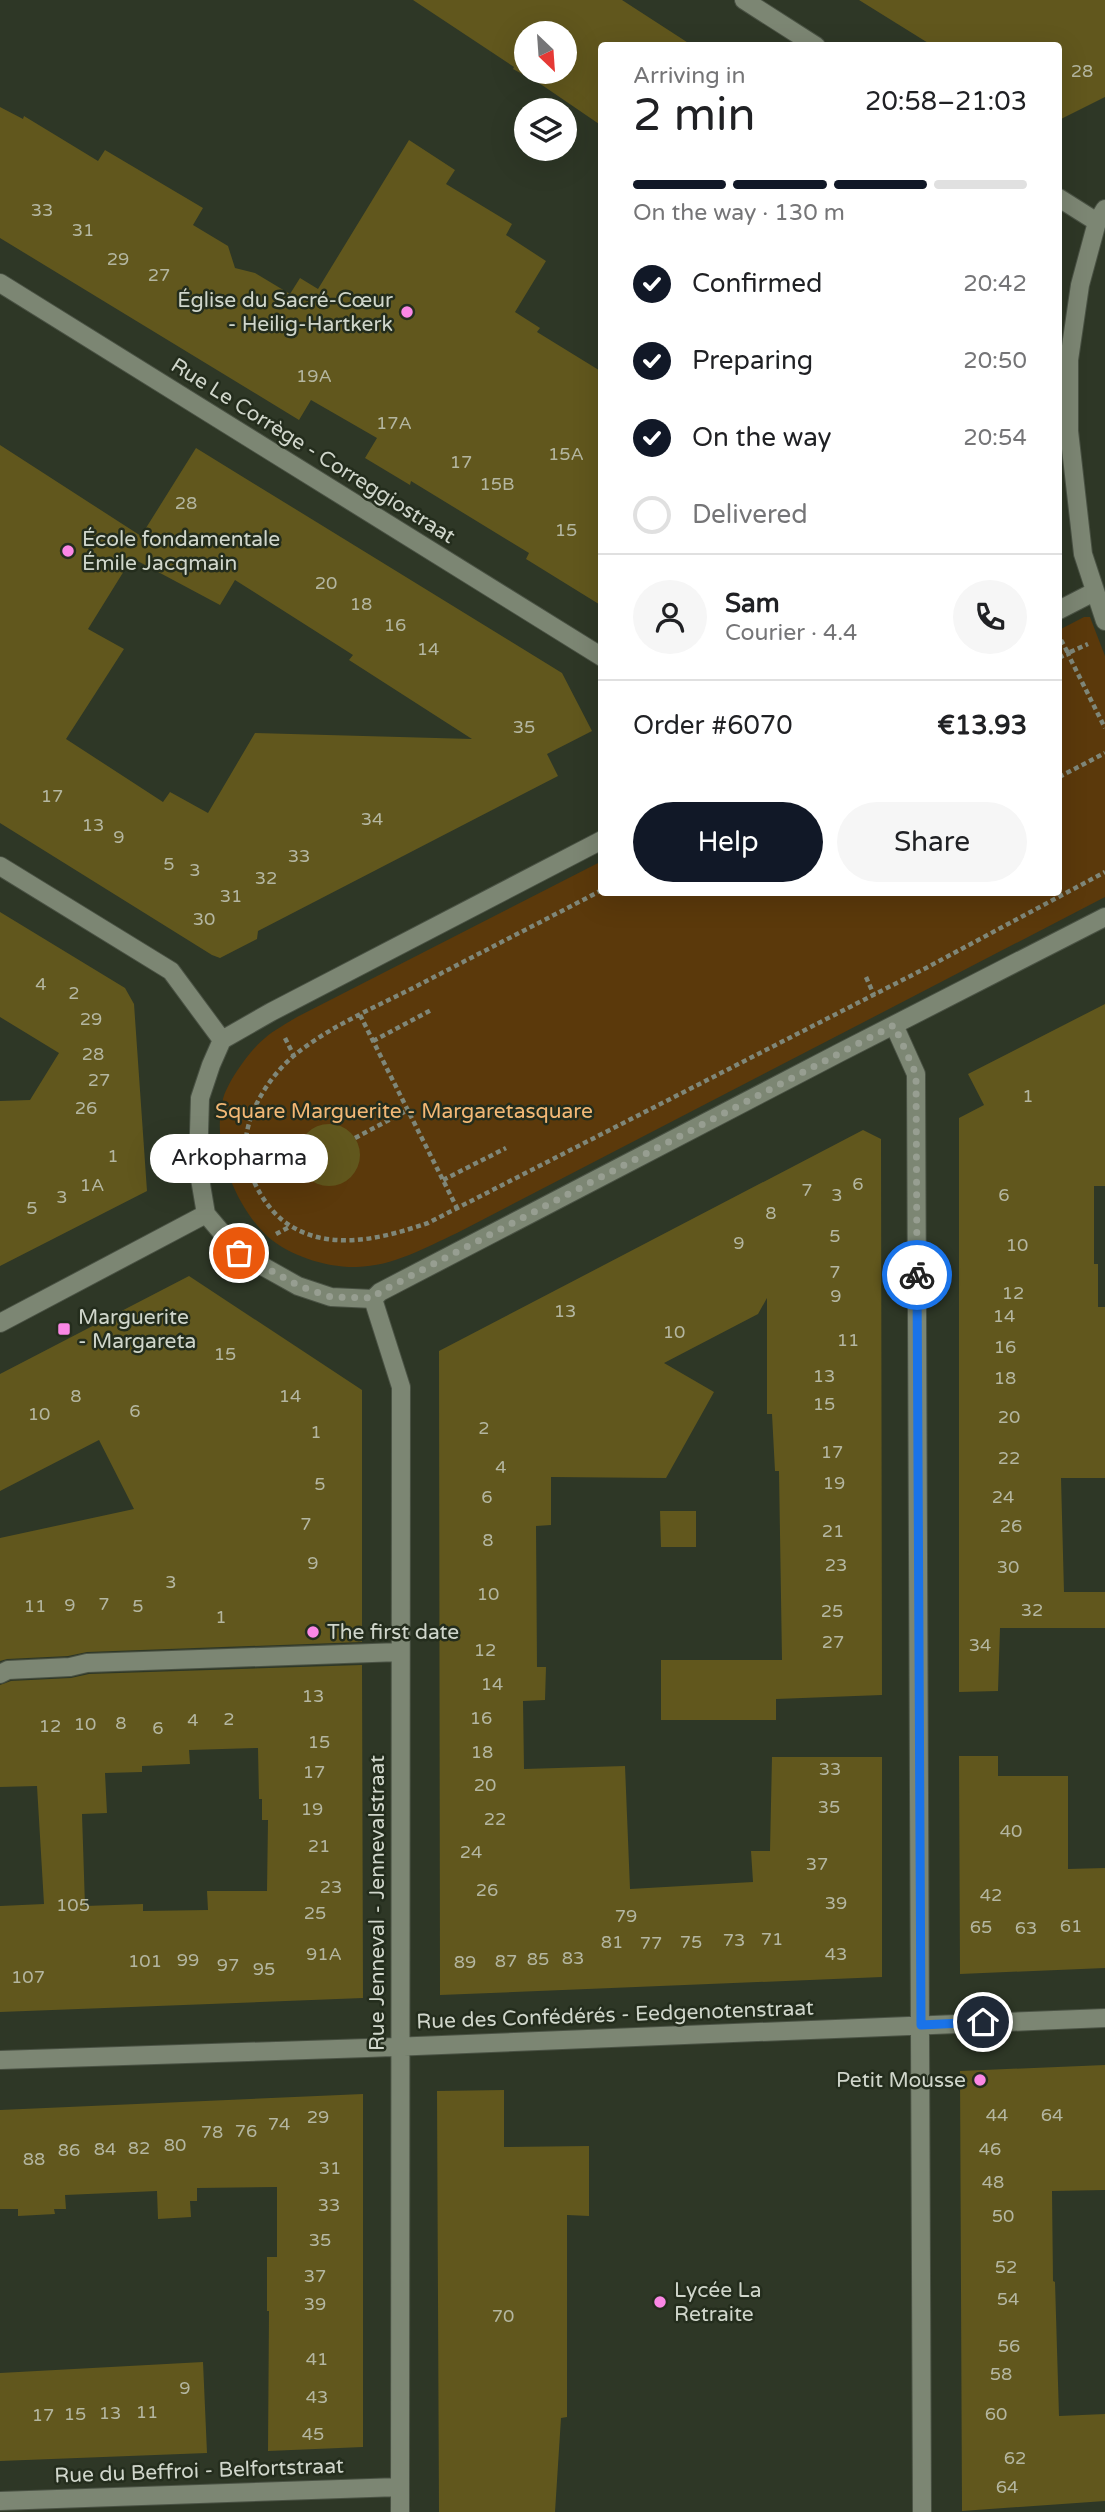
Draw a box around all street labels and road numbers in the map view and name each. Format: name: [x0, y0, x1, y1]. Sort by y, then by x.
street label: Rue Le Corrège - Correggiostraat: [166, 353, 460, 549]
street label: Rue Jenneval - Jennevalstraat: [365, 1755, 390, 2051]
street label: Rue des Confédérés - Eedgenotenstraat: [416, 1996, 814, 2034]
street label: Rue du Beffroi - Belfortstraat: [54, 2453, 344, 2489]

